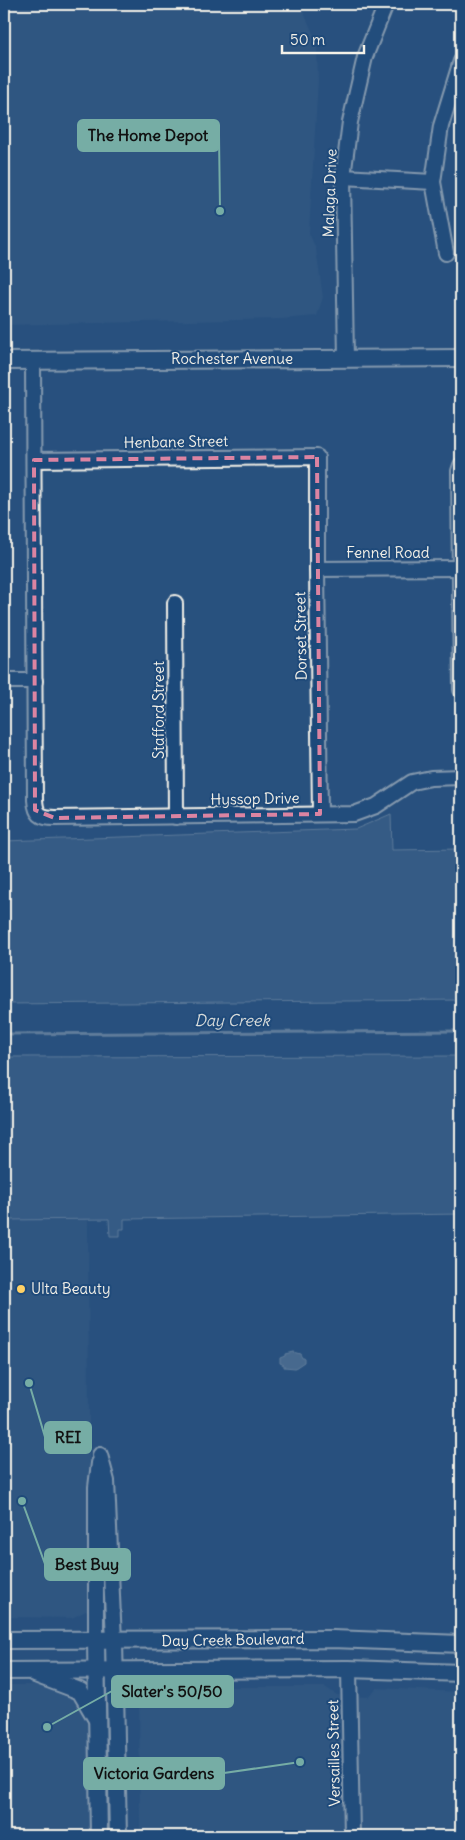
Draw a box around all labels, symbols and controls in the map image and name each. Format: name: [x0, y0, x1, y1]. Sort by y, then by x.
scale bar: [282, 22, 365, 54]
text: 50 m: [290, 30, 325, 49]
callout: The Home Depot: [78, 120, 219, 151]
text: The Home Depot: [88, 125, 209, 146]
street label: Malaga Drive: [318, 148, 341, 238]
street label: Rochester Avenue: [171, 349, 293, 368]
street label: Henbane Street: [124, 431, 228, 452]
street label: Fennel Road: [346, 543, 430, 562]
street label: Dorset Street: [290, 591, 311, 681]
street label: Stafford Street: [149, 661, 168, 759]
street label: Hyssop Drive: [210, 788, 300, 809]
water label: Day Creek: [194, 1010, 271, 1030]
place label: Ulta Beauty: [31, 1279, 110, 1298]
marker: Ulta Beauty: [15, 1283, 27, 1295]
callout: REI: [45, 1422, 91, 1453]
text: REI: [55, 1427, 81, 1447]
callout: Best Buy: [45, 1549, 130, 1580]
text: Best Buy: [55, 1554, 119, 1575]
street label: Day Creek Boulevard: [161, 1629, 305, 1650]
callout: Slater's 50/50: [112, 1676, 233, 1707]
text: Slater's 50/50: [121, 1681, 223, 1701]
street label: Versailles Street: [323, 1699, 344, 1807]
callout: Victoria Gardens: [84, 1758, 224, 1789]
text: Victoria Gardens: [94, 1763, 214, 1783]

